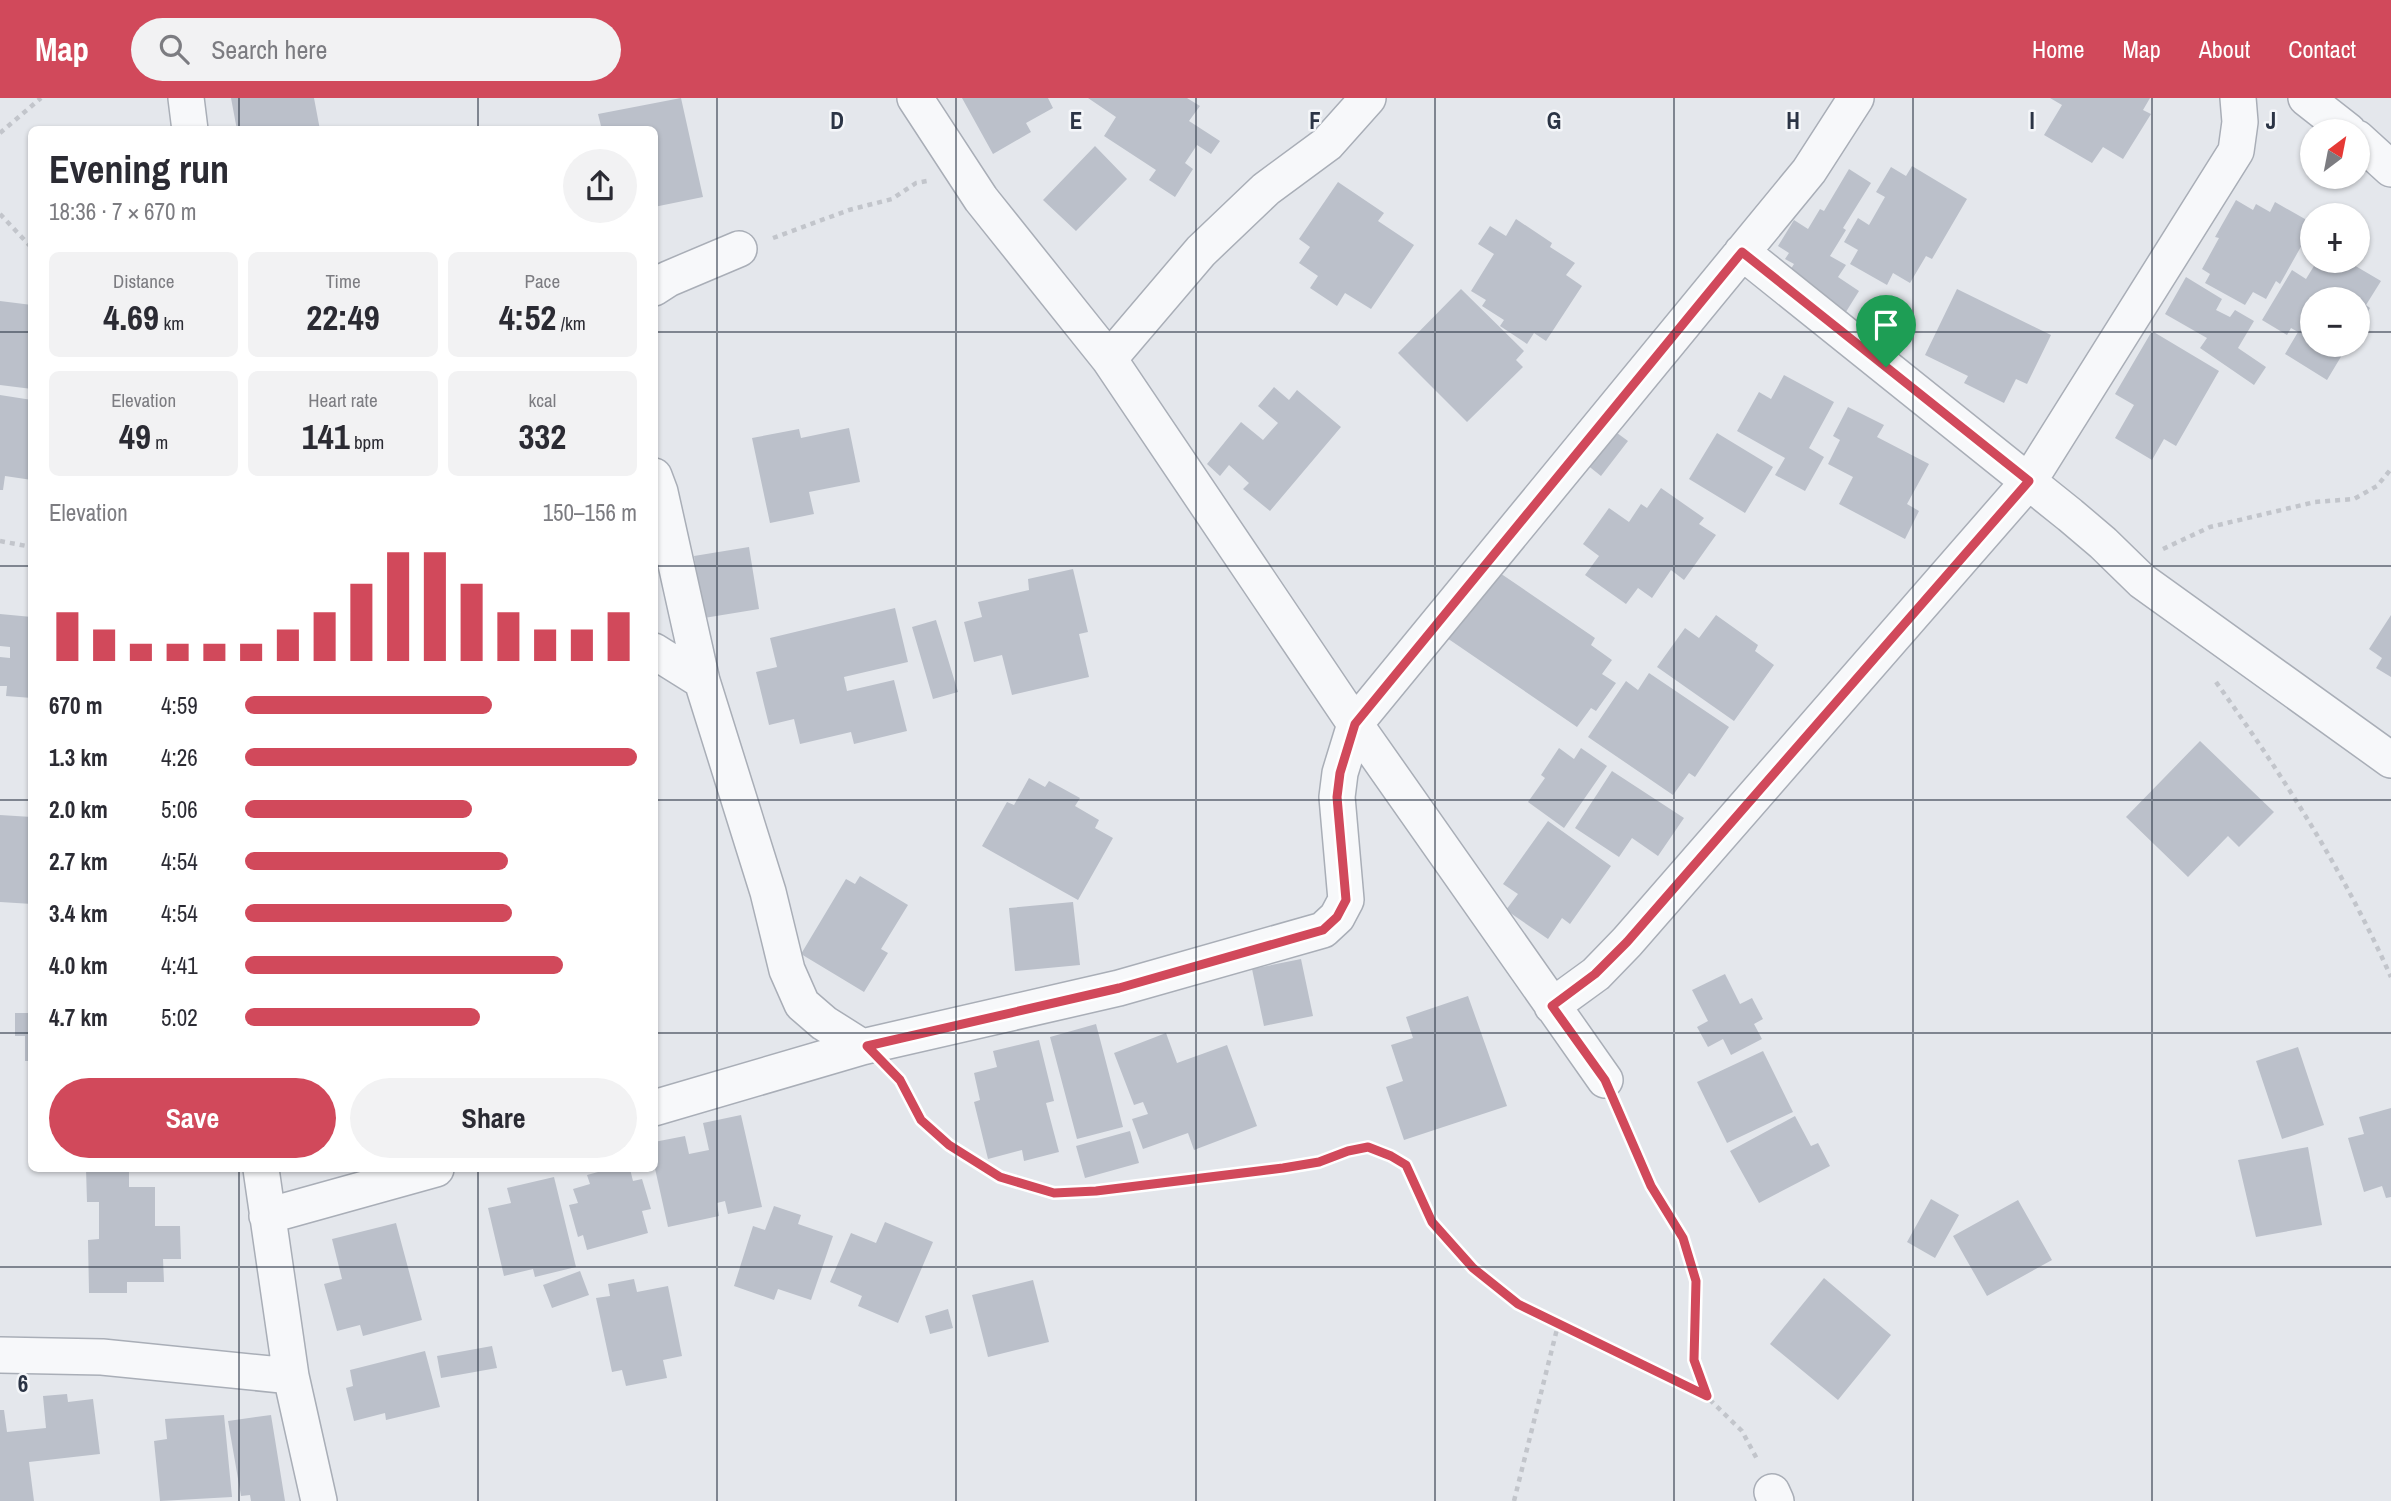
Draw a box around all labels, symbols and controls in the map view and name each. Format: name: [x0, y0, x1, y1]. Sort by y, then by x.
search box: [131, 18, 621, 81]
text: Map: [35, 27, 89, 71]
icon: search: [155, 30, 193, 68]
text: Search here: [211, 32, 327, 67]
text: Home: [2032, 33, 2084, 65]
text: Map: [2122, 33, 2161, 65]
text: About: [2199, 33, 2250, 65]
text: Contact: [2288, 33, 2356, 65]
text: D: [830, 105, 844, 136]
text: E: [1070, 105, 1082, 136]
text: F: [1309, 105, 1321, 136]
text: G: [1547, 105, 1561, 136]
text: H: [1786, 105, 1800, 136]
text: I: [2029, 105, 2035, 136]
text: J: [2266, 105, 2276, 136]
north arrow: [2300, 119, 2370, 189]
map controls: [2300, 119, 2370, 357]
text: Evening run: [49, 144, 229, 195]
button: share: [563, 149, 637, 223]
text: 18:36 · 7 × 670 m: [49, 196, 196, 227]
button: +: [2300, 203, 2370, 273]
text: Distance: [113, 268, 174, 294]
text: Time: [325, 268, 361, 294]
text: Pace: [525, 268, 560, 294]
button: −: [2300, 287, 2370, 357]
text: 4.69: [103, 294, 159, 341]
text: 22:49: [306, 294, 380, 341]
text: 4:52: [499, 294, 556, 341]
pin: [1856, 295, 1916, 367]
icon: arrive: [1867, 306, 1905, 344]
text: km: [159, 310, 184, 336]
text: /km: [556, 310, 586, 336]
text: Elevation: [111, 387, 176, 413]
text: Heart rate: [308, 387, 378, 413]
text: kcal: [528, 387, 556, 413]
text: 49: [119, 413, 151, 460]
text: 141: [302, 413, 350, 460]
text: 332: [518, 413, 566, 460]
text: m: [151, 429, 168, 455]
text: bpm: [350, 429, 384, 455]
text: Elevation: [49, 497, 128, 528]
text: 150–156 m: [543, 497, 637, 528]
text: 670 m: [49, 690, 102, 721]
text: 4:59: [161, 690, 198, 721]
text: 1.3 km: [49, 742, 108, 773]
text: 4:26: [161, 742, 198, 773]
text: 2.0 km: [49, 794, 108, 825]
text: 5:06: [161, 794, 198, 825]
text: 2.7 km: [49, 846, 108, 877]
text: 4:54: [161, 846, 198, 877]
text: 3.4 km: [49, 898, 108, 929]
text: 4:54: [161, 898, 198, 929]
text: 4.0 km: [49, 950, 108, 981]
text: 4:41: [161, 950, 198, 981]
text: 4.7 km: [49, 1002, 108, 1033]
text: 5:02: [161, 1002, 198, 1033]
button: Save: [49, 1078, 336, 1158]
button: Share: [350, 1078, 637, 1158]
text: 6: [18, 1368, 28, 1399]

